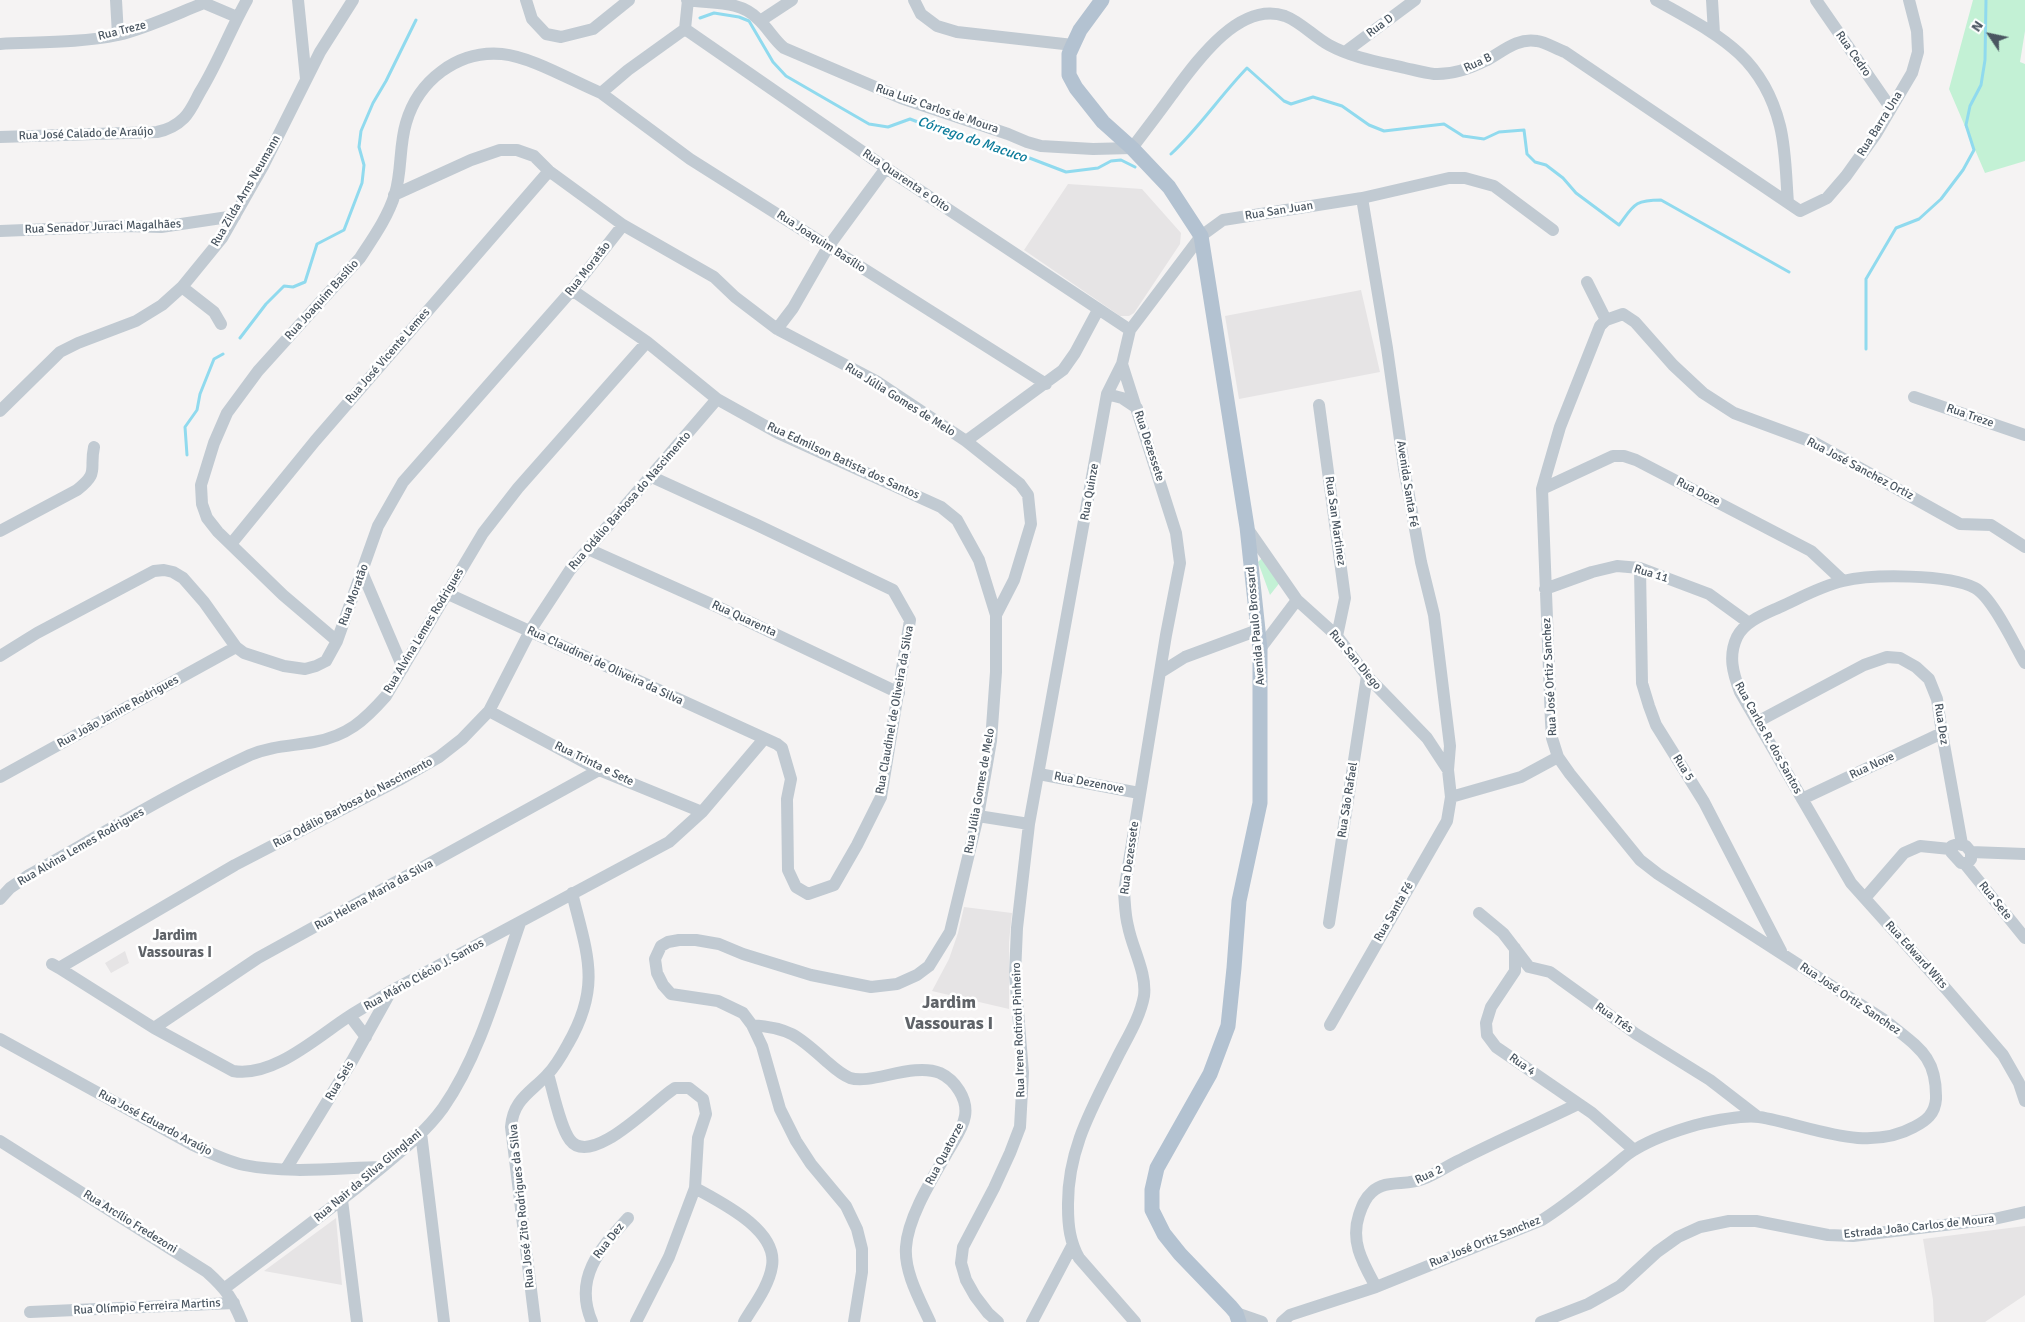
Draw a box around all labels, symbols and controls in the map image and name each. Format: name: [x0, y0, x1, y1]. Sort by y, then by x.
north arrow: [1965, 10, 2015, 60]
street label: Rua D: [1364, 11, 1396, 41]
street label: Rua Treze: [97, 18, 147, 44]
text: N: [1967, 18, 1987, 35]
street label: Rua Cedro: [1832, 28, 1874, 80]
street label: Rua B: [1462, 50, 1494, 76]
street label: Rua Luiz Carlos de Moura: [874, 81, 1000, 137]
street label: Rua Barra Una: [1854, 89, 1906, 159]
water label: Córrego do Macuco: [915, 113, 1029, 167]
street label: Rua José Calado de Araújo: [18, 124, 154, 144]
street label: Rua Zilda Arns Neumann: [208, 133, 284, 249]
street label: Rua Quarenta e Oito: [859, 146, 953, 216]
street label: Rua San Juan: [1244, 199, 1314, 223]
street label: Rua Joaquim Basílio: [774, 208, 868, 276]
street label: Rua Senador Juraci Magalhães: [24, 217, 182, 237]
street label: Rua Moratão: [562, 239, 614, 299]
street label: Rua Joaquim Basílio: [282, 257, 362, 343]
street label: Rua José Vicente Lemes: [343, 305, 433, 407]
street label: Rua Júlia Gomes de Melo: [842, 360, 958, 440]
street label: Rua Treze: [1945, 401, 1995, 431]
street label: Rua Dezessete: [1131, 409, 1167, 483]
street label: Rua Edmilson Batista dos Santos: [764, 419, 922, 503]
street label: Rua Odálio Barbosa do Nascimento: [566, 429, 694, 573]
street label: Rua José Sanchez Ortiz: [1804, 435, 1916, 503]
street label: Avenida Santa Fé: [1393, 440, 1421, 528]
street label: Rua Quinze: [1078, 462, 1102, 522]
street label: Rua San Martinez: [1322, 475, 1348, 567]
street label: Rua Doze: [1674, 475, 1722, 509]
street label: Rua Moratão: [336, 562, 372, 628]
street label: Rua 11: [1632, 562, 1670, 586]
street label: Rua Alvina Lemes Rodrigues: [381, 566, 467, 696]
street label: Avenida Paulo Brossard: [1244, 566, 1268, 686]
street label: Rua Quarenta: [709, 598, 779, 640]
street label: Rua José Ortiz Sanchez: [1540, 617, 1560, 737]
street label: Rua Claudinei de Oliveira da Silva: [525, 623, 685, 709]
street label: Rua Claudinel de Oliveira da Silva: [873, 625, 917, 795]
street label: Rua San Diego: [1326, 627, 1384, 693]
street label: Rua João Janine Rodrigues: [55, 673, 181, 751]
street label: Rua Carlos R. dos Santos: [1731, 679, 1805, 797]
street label: Rua Dez: [1931, 702, 1951, 746]
street label: Rua Júlia Gomes de Melo: [962, 727, 998, 855]
street label: Rua Trinta e Sete: [552, 739, 636, 789]
street label: Rua Nove: [1847, 749, 1897, 783]
street label: Rua 5: [1669, 752, 1697, 784]
street label: Rua Odálio Barbosa do Nascimento: [271, 755, 435, 851]
street label: Rua São Rafael: [1335, 761, 1361, 839]
street label: Rua Dezenove: [1053, 769, 1125, 797]
street label: Rua Alvina Lemes Rodrigues: [15, 805, 147, 889]
street label: Rua Dezessete: [1118, 820, 1142, 896]
street label: Rua Helena Maria da Silva: [312, 856, 436, 934]
street label: Rua Sete: [1975, 879, 2015, 923]
street label: Rua Santa Fé: [1371, 880, 1417, 944]
street label: Rua Edward Wits: [1882, 918, 1950, 992]
district label: Jardim Vassouras I: [138, 927, 212, 962]
street label: Rua Mário Clécio J. Santos: [361, 936, 487, 1014]
street label: Rua José Ortiz Sanchez: [1797, 960, 1903, 1038]
street label: Rua Irene Rotiroti Pinheiro: [1009, 962, 1029, 1098]
district label: Jardim Vassouras I: [905, 992, 993, 1034]
street label: Rua Três: [1592, 1000, 1636, 1036]
street label: Rua 4: [1506, 1051, 1538, 1079]
street label: Rua Seis: [323, 1059, 357, 1103]
street label: Rua José Eduardo Araújo: [96, 1087, 214, 1159]
street label: Rua Quatorze: [923, 1120, 967, 1188]
street label: Rua José Zito Rodrigues da Silva: [506, 1123, 538, 1289]
street label: Rua Nair da Silva Glinglani: [311, 1127, 425, 1225]
street label: Rua 2: [1413, 1162, 1445, 1188]
street label: Rua Arcílio Fredezoni: [80, 1187, 180, 1257]
street label: Estrada João Carlos de Moura: [1843, 1212, 1995, 1242]
street label: Rua José Ortiz Sanchez: [1427, 1213, 1543, 1271]
street label: Rua Dez: [591, 1220, 627, 1262]
street label: Rua Olímpio Ferreira Martins: [73, 1296, 221, 1318]

